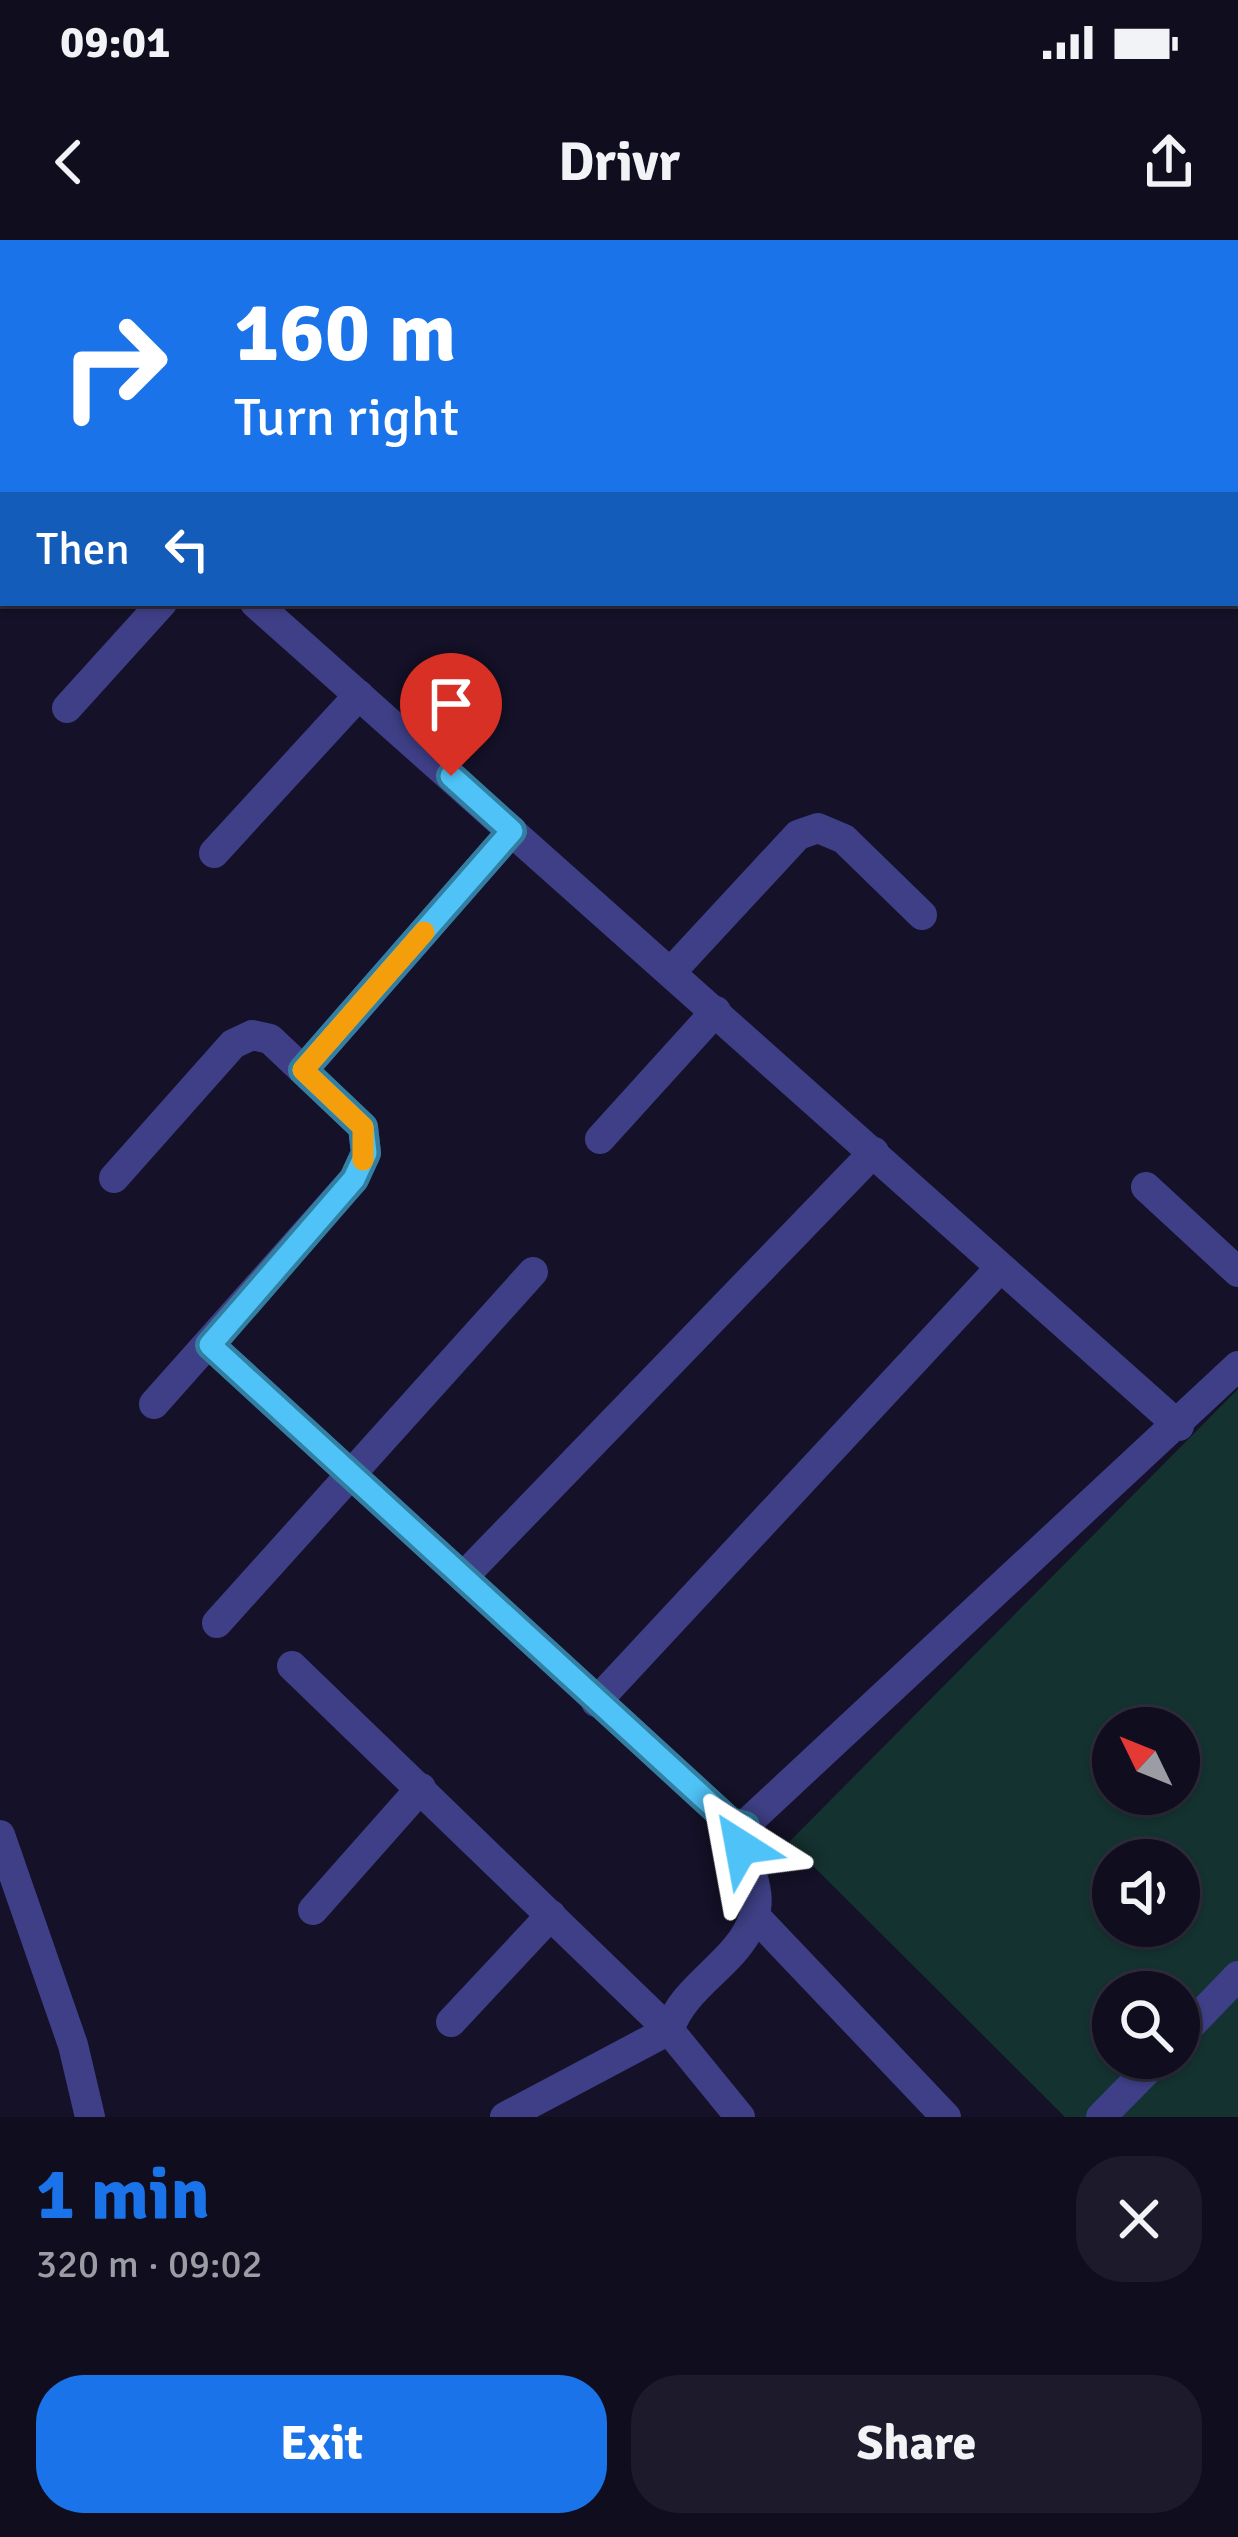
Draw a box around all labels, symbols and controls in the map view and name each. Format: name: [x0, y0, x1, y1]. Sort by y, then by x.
text: 09:01: [60, 15, 170, 70]
icon: back: [36, 129, 102, 195]
text: Drivr: [558, 129, 680, 196]
icon: share: [1136, 129, 1202, 195]
text: 160 m: [234, 281, 456, 385]
icon: right: [36, 288, 192, 444]
text: Turn right: [234, 384, 459, 451]
icon: left: [154, 516, 220, 582]
text: Then: [36, 522, 130, 577]
pin: [400, 653, 502, 776]
icon: arrive: [418, 671, 484, 737]
north arrow: [1092, 1707, 1200, 1815]
map controls: [1092, 1707, 1200, 2079]
position arrow: [678, 1784, 804, 1910]
button: sound: [1092, 1839, 1200, 1947]
button: search: [1092, 1971, 1200, 2079]
text: 1 min: [36, 2150, 210, 2239]
button: close: [1076, 2156, 1202, 2282]
text: 320 m · 09:02: [36, 2240, 263, 2288]
button: Exit: [36, 2375, 607, 2513]
button: Share: [631, 2375, 1202, 2513]

